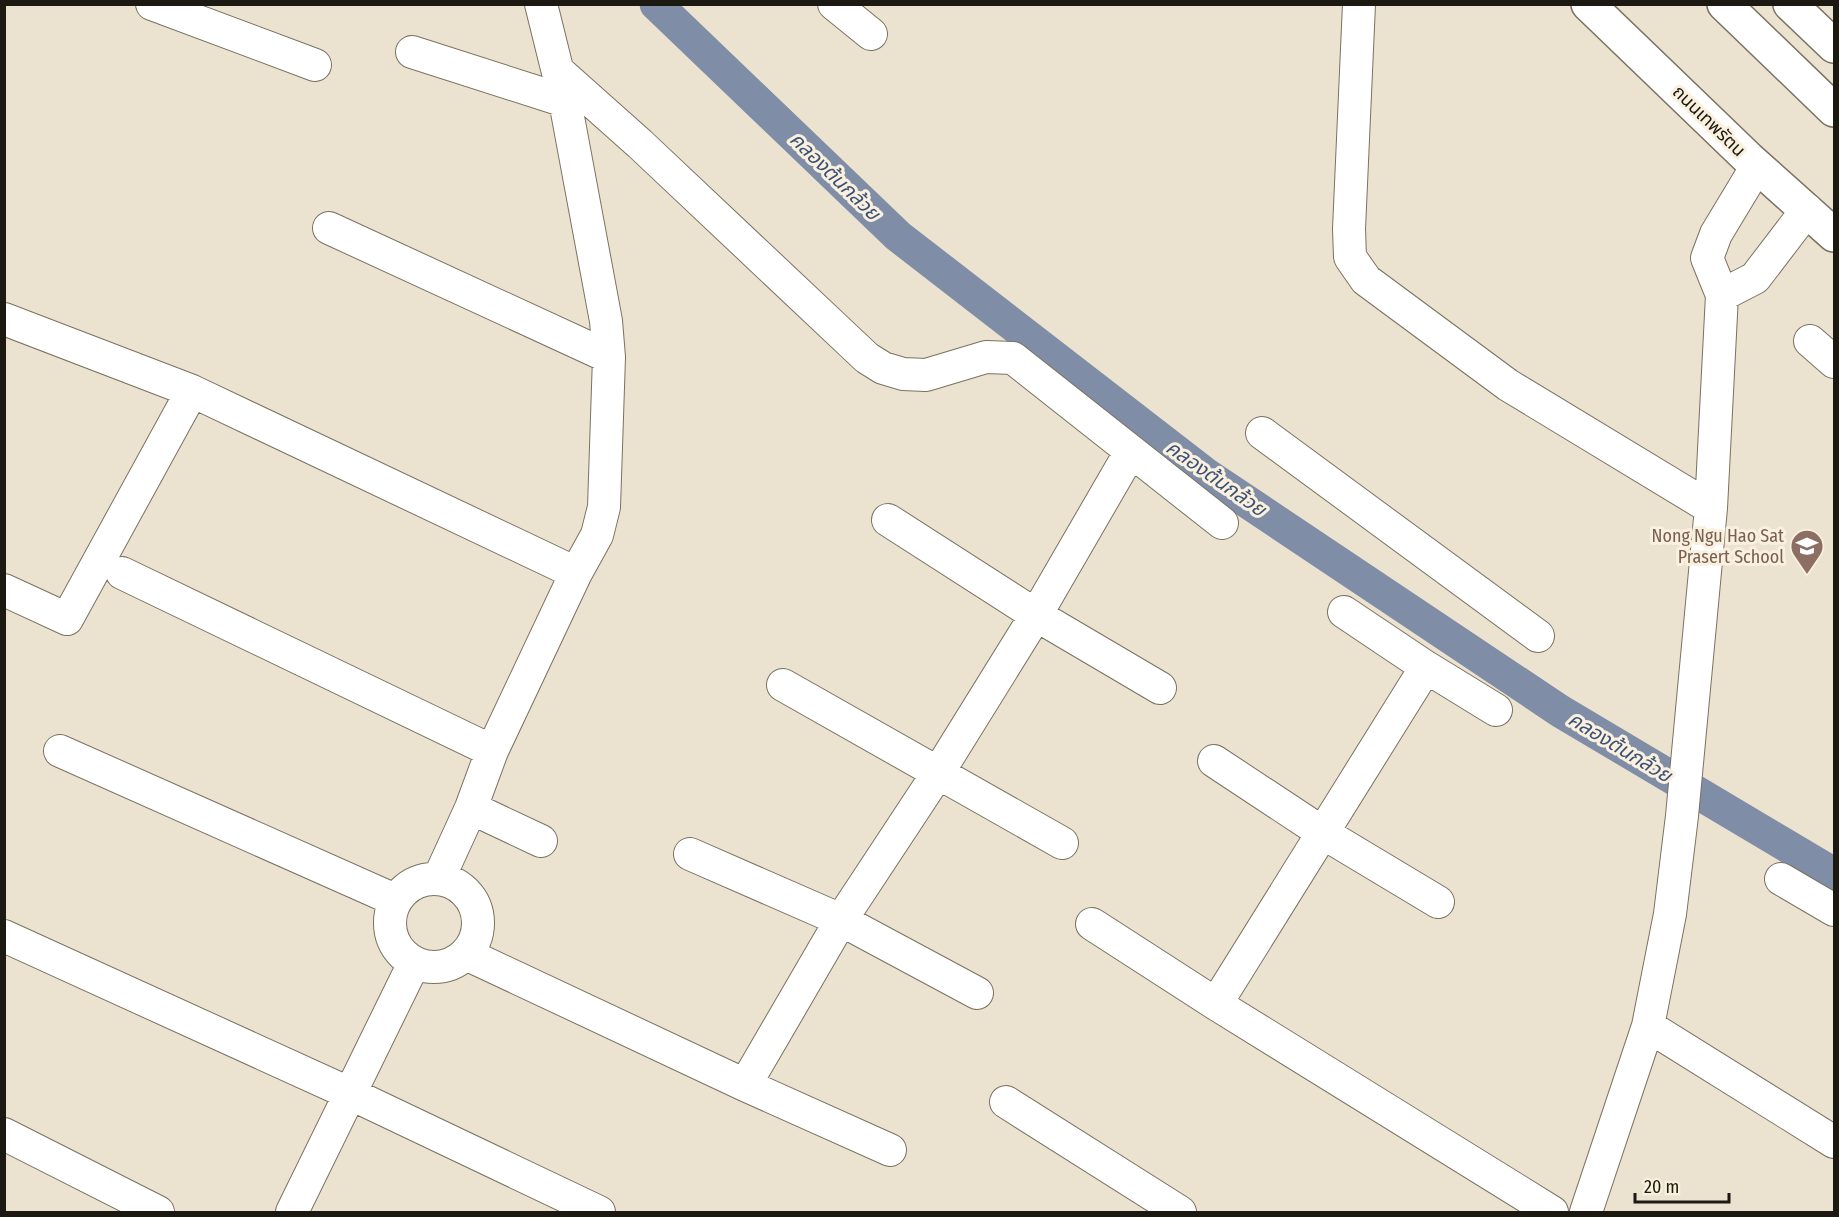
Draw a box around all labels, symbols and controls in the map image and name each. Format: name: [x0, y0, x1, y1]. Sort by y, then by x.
street label: ถนนเทพรัตน: [1668, 81, 1750, 161]
water label: คลองต้นกล้วย: [785, 127, 887, 226]
water label: คลองต้นกล้วย: [1162, 435, 1272, 522]
place label: Nong Ngu Hao Sat Prasert School: [1652, 525, 1784, 568]
school or university icon: Nong Ngu Hao Sat Prasert School: [1789, 528, 1825, 575]
water label: คลองต้นกล้วย: [1564, 707, 1678, 788]
scale bar: [1635, 1166, 1730, 1204]
text: 20 m: [1644, 1176, 1679, 1198]

